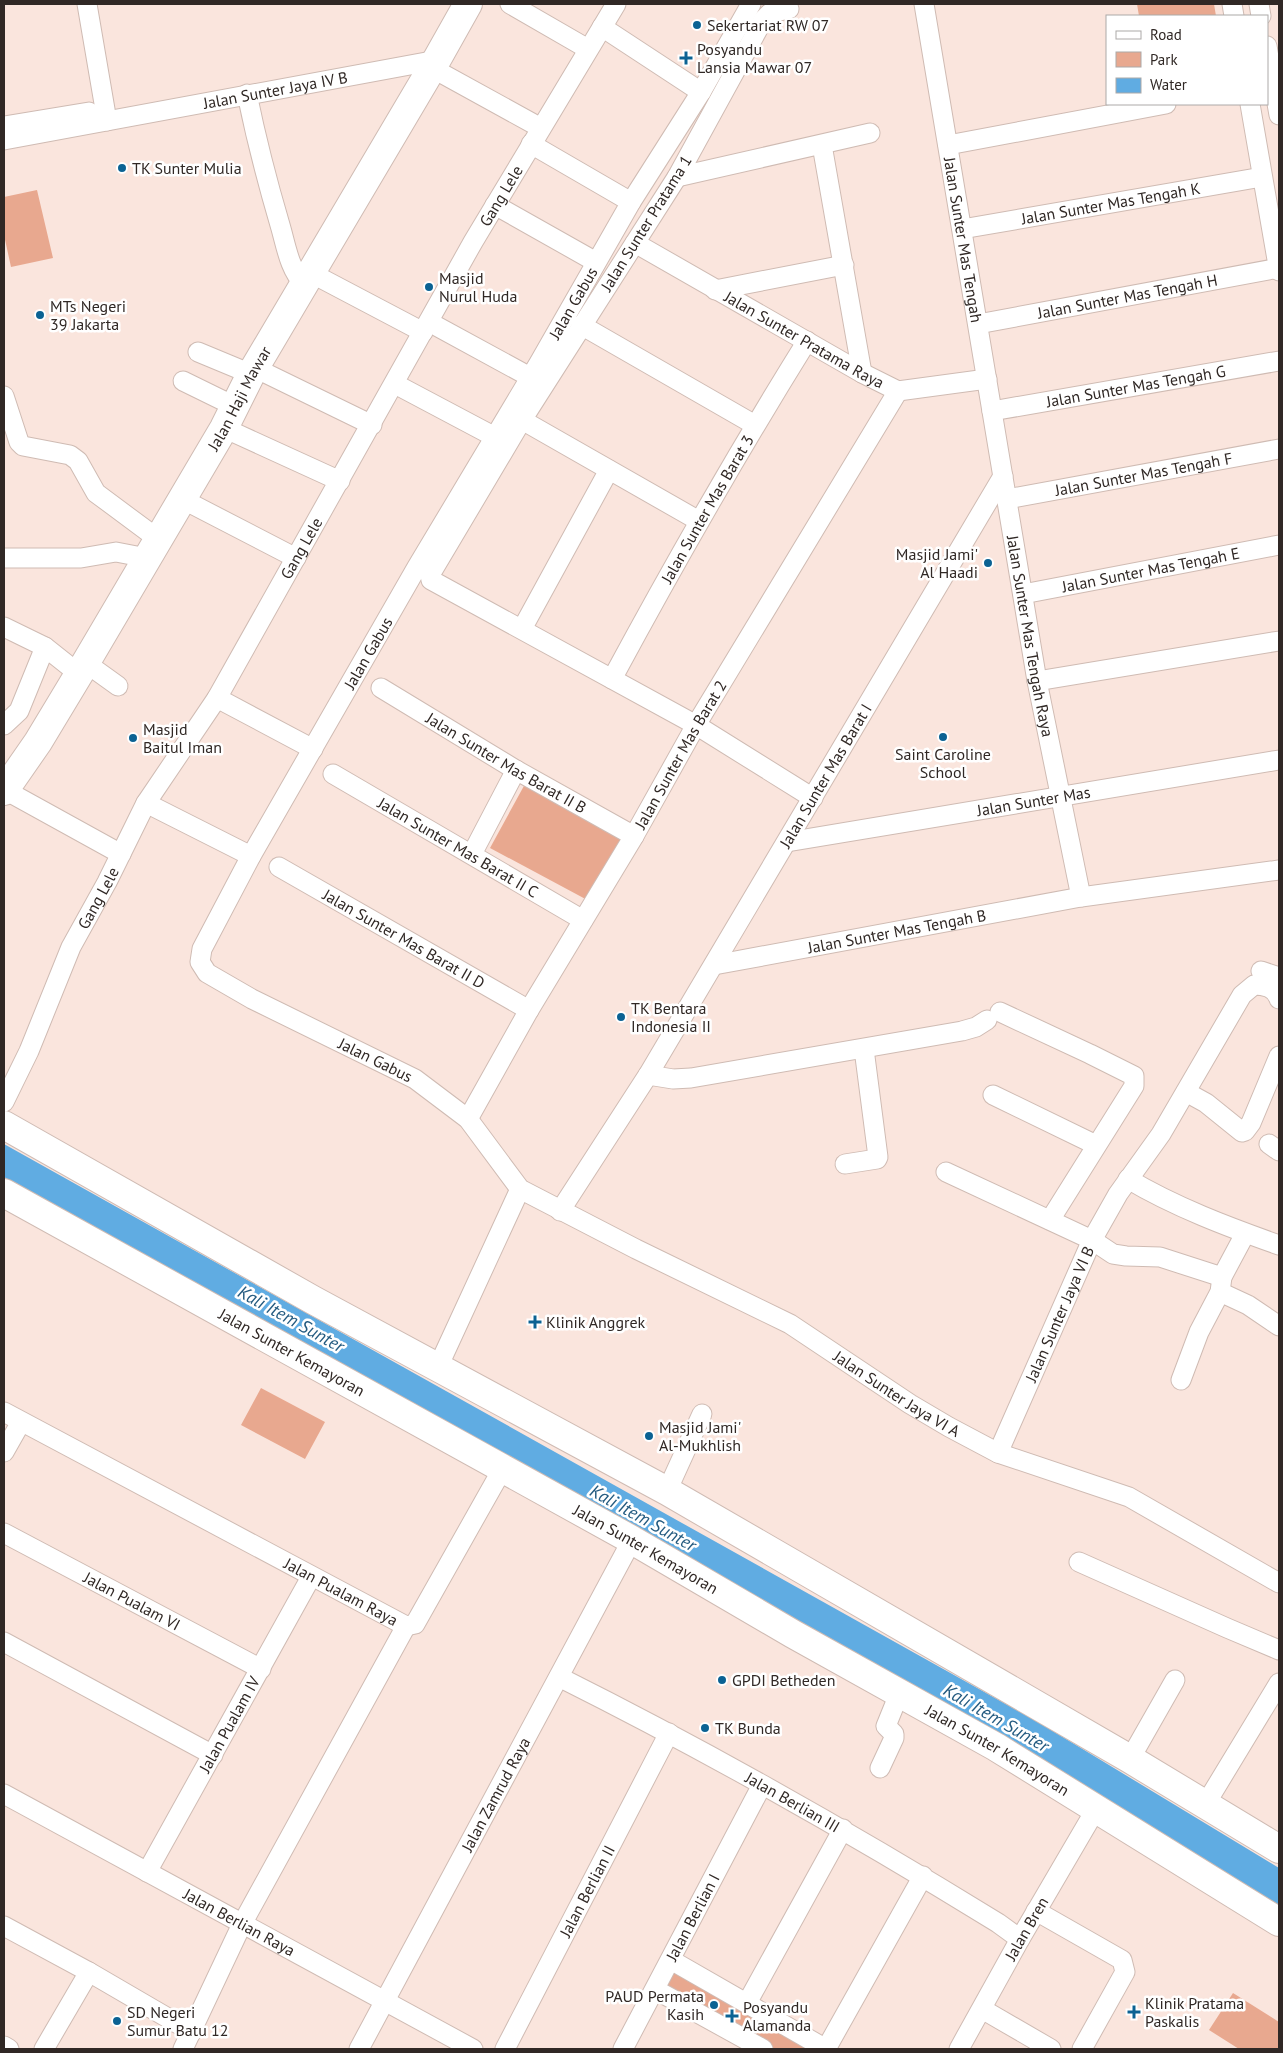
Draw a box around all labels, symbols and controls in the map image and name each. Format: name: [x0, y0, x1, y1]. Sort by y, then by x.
place label: Sekertariat RW 07: [707, 15, 829, 35]
legend: [1106, 15, 1268, 105]
marker: Sekertariat RW 07: [691, 19, 703, 31]
text: Road: [1150, 25, 1182, 44]
place label: Posyandu Lansia Mawar 07: [697, 39, 812, 77]
text: Park: [1150, 50, 1178, 69]
marker: Posyandu Lansia Mawar 07: [679, 51, 693, 65]
street label: Jalan Sunter Jaya IV B: [201, 67, 349, 113]
text: Water: [1150, 75, 1187, 94]
street label: Jalan Sunter Pratama 1: [596, 151, 696, 295]
street label: Jalan Sunter Mas Tengah: [940, 155, 987, 324]
place label: TK Sunter Mulia: [132, 158, 242, 178]
marker: TK Sunter Mulia: [116, 162, 128, 174]
street label: Gang Lele: [475, 162, 527, 230]
street label: Jalan Sunter Mas Tengah K: [1019, 178, 1202, 229]
street label: Jalan Gabus: [544, 263, 602, 343]
place label: Masjid Nurul Huda: [439, 268, 517, 306]
street label: Jalan Sunter Mas Tengah H: [1035, 270, 1219, 323]
marker: Masjid Nurul Huda: [423, 281, 435, 293]
street label: Jalan Sunter Pratama Raya: [720, 286, 888, 392]
place label: MTs Negeri 39 Jakarta: [50, 296, 126, 334]
marker: MTs Negeri 39 Jakarta: [34, 309, 46, 321]
street label: Jalan Haji Mawar: [202, 342, 276, 455]
street label: Jalan Sunter Mas Tengah G: [1044, 361, 1227, 412]
street label: Jalan Sunter Mas Barat 3: [656, 431, 758, 587]
street label: Jalan Sunter Mas Tengah F: [1052, 448, 1234, 500]
street label: Gang Lele: [276, 514, 326, 583]
street label: Jalan Sunter Mas Tengah Raya: [1003, 533, 1058, 739]
street label: Jalan Sunter Mas Tengah E: [1059, 543, 1241, 597]
place label: Masjid Jami' Al Haadi: [896, 544, 978, 582]
marker: Masjid Jami' Al Haadi: [982, 557, 994, 569]
street label: Jalan Gabus: [339, 613, 397, 693]
street label: Jalan Sunter Mas Barat 2: [630, 676, 731, 833]
street label: Jalan Sunter Mas Barat I: [775, 700, 876, 852]
street label: Jalan Sunter Mas Barat II B: [422, 707, 590, 817]
place label: Masjid Baitul Iman: [143, 719, 222, 757]
marker: Saint Caroline School: [937, 731, 949, 743]
marker: Masjid Baitul Iman: [127, 732, 139, 744]
place label: Saint Caroline School: [895, 744, 991, 782]
street label: Jalan Sunter Mas: [974, 782, 1092, 820]
street label: Jalan Sunter Mas Barat II C: [374, 792, 542, 902]
street label: Gang Lele: [73, 864, 123, 932]
street label: Jalan Sunter Mas Barat II D: [319, 884, 489, 993]
street label: Jalan Sunter Mas Tengah B: [805, 905, 988, 958]
place label: TK Bentara Indonesia II: [631, 998, 711, 1036]
marker: TK Bentara Indonesia II: [615, 1011, 627, 1023]
street label: Jalan Gabus: [334, 1033, 416, 1086]
street label: Jalan Sunter Jaya VI B: [1020, 1243, 1098, 1386]
water label: Kali Item Sunter: [234, 1280, 349, 1358]
street label: Jalan Sunter Kemayoran: [215, 1303, 368, 1400]
place label: Klinik Anggrek: [546, 1312, 646, 1332]
marker: Klinik Anggrek: [528, 1315, 542, 1329]
street label: Jalan Sunter Jaya VI A: [829, 1345, 964, 1441]
place label: Masjid Jami' Al-Mukhlish: [659, 1417, 741, 1455]
marker: Masjid Jami' Al-Mukhlish: [643, 1430, 655, 1442]
water label: Kali Item Sunter: [586, 1479, 701, 1557]
street label: Jalan Sunter Kemayoran: [569, 1499, 722, 1598]
street label: Jalan Pualam Raya: [280, 1553, 401, 1630]
street label: Jalan Pualam VI: [80, 1567, 184, 1635]
place label: GPDI Betheden: [732, 1670, 835, 1690]
street label: Jalan Pualam IV: [194, 1672, 264, 1777]
marker: GPDI Betheden: [716, 1674, 728, 1686]
water label: Kali Item Sunter: [939, 1678, 1054, 1758]
street label: Jalan Sunter Kemayoran: [921, 1699, 1073, 1800]
place label: TK Bunda: [715, 1718, 781, 1738]
marker: TK Bunda: [699, 1722, 711, 1734]
street label: Jalan Zamrud Raya: [456, 1734, 534, 1856]
street label: Jalan Berlian III: [741, 1767, 843, 1836]
street label: Jalan Berlian II: [555, 1842, 619, 1941]
street label: Jalan Berlian I: [661, 1870, 724, 1965]
street label: Jalan Berlian Raya: [179, 1883, 299, 1960]
street label: Jalan Bren: [1000, 1893, 1052, 1965]
place label: PAUD Permata Kasih: [605, 1986, 704, 2024]
place label: Klinik Pratama Paskalis: [1145, 1993, 1244, 2031]
place label: Posyandu Alamanda: [743, 1997, 811, 2035]
marker: PAUD Permata Kasih: [708, 1999, 720, 2011]
place label: SD Negeri Sumur Batu 12: [127, 2002, 229, 2040]
marker: Klinik Pratama Paskalis: [1127, 2005, 1141, 2019]
marker: Posyandu Alamanda: [725, 2009, 739, 2023]
marker: SD Negeri Sumur Batu 12: [111, 2015, 123, 2027]

